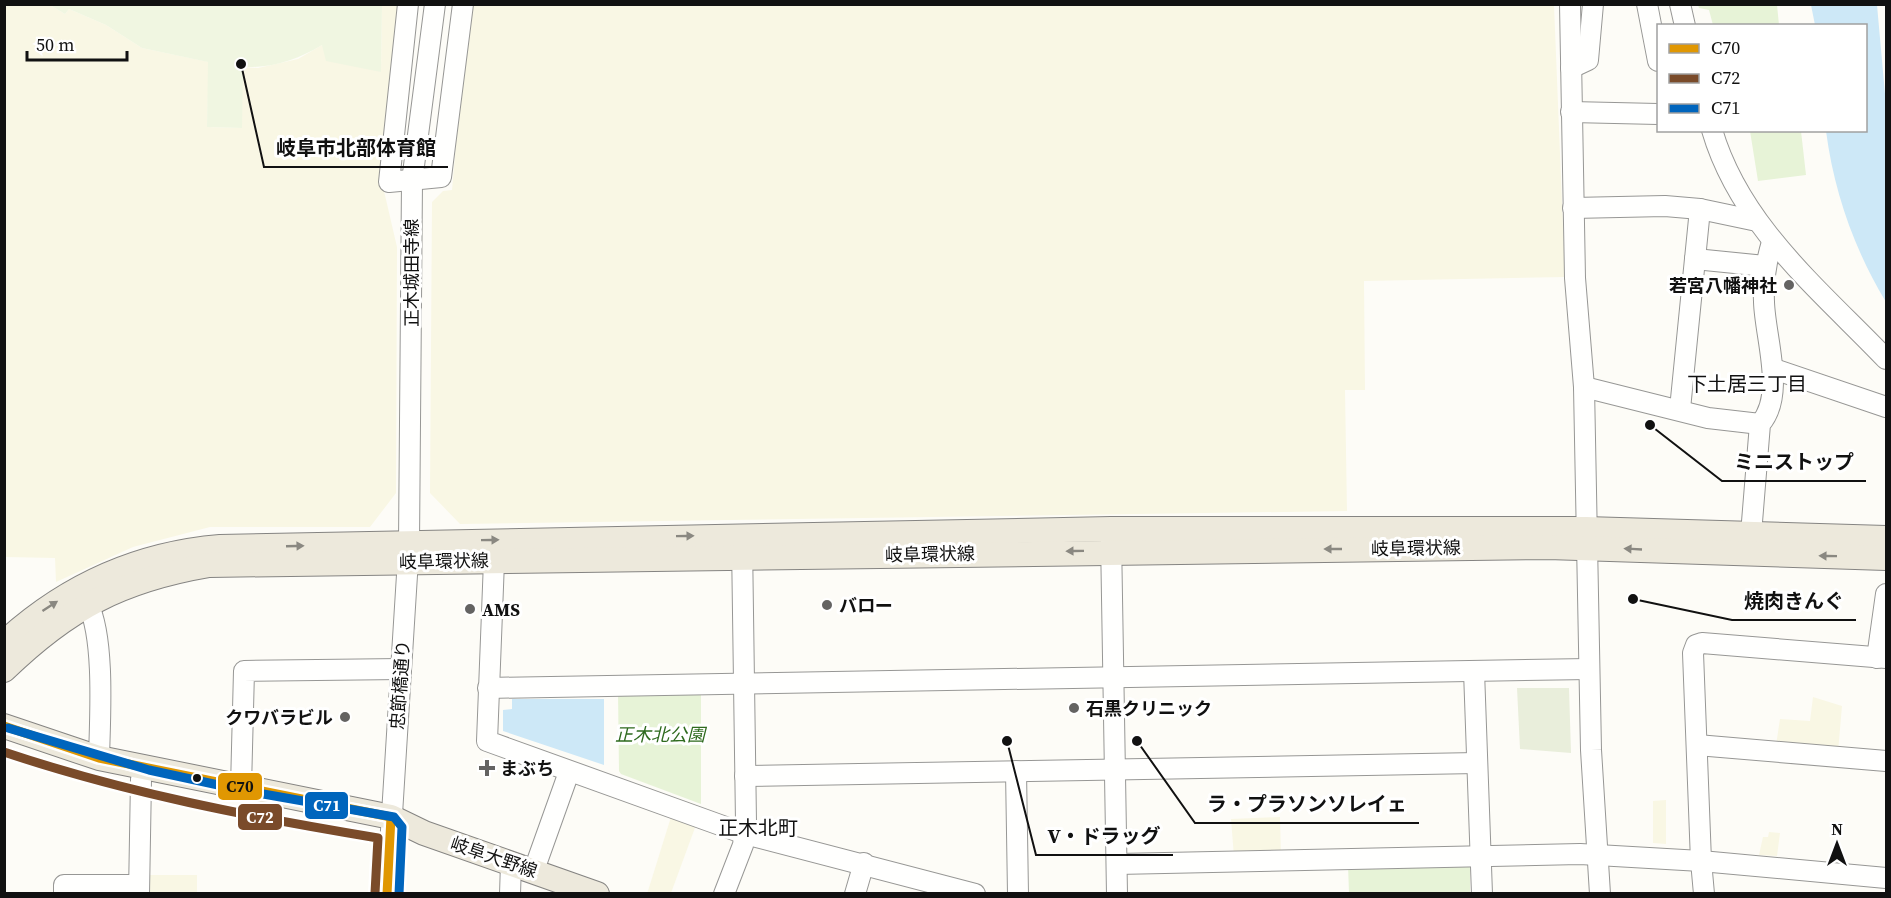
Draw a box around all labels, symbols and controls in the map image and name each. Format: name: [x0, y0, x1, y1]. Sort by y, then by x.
scale bar: [27, 24, 128, 62]
legend: [1657, 24, 1867, 132]
text: 50 m: [36, 32, 74, 57]
text: C70: [1711, 35, 1740, 60]
text: C72: [1711, 65, 1740, 90]
text: C71: [1711, 95, 1740, 120]
callout: 岐阜市北部体育館: [264, 129, 448, 167]
text: 岐阜市北部体育館: [276, 134, 436, 162]
street label: 正木城田寺線: [399, 219, 424, 327]
place label: 若宮八幡神社: [1669, 273, 1777, 298]
marker: 若宮八幡神社: [1782, 278, 1796, 292]
district label: 下土居三丁目: [1687, 370, 1807, 398]
callout: ミニストップ: [1722, 443, 1866, 481]
text: ミニストップ: [1734, 448, 1854, 476]
one-way arrow: [676, 532, 695, 541]
one-way arrow: [481, 535, 500, 545]
street label: 岐阜環状線: [1371, 535, 1461, 561]
one-way arrow: [286, 541, 305, 551]
street label: 岐阜環状線: [885, 541, 975, 567]
one-way arrow: [1324, 544, 1343, 554]
one-way arrow: [1624, 545, 1643, 554]
one-way arrow: [1066, 547, 1085, 556]
street label: 岐阜環状線: [399, 548, 489, 574]
one-way arrow: [1819, 552, 1838, 561]
callout: 焼肉きんぐ: [1732, 582, 1856, 620]
text: 焼肉きんぐ: [1744, 587, 1844, 615]
place label: バロー: [839, 593, 893, 618]
place label: AMS: [482, 597, 520, 622]
marker: バロー: [820, 598, 834, 612]
one-way arrow: [41, 600, 57, 612]
marker: AMS: [463, 602, 477, 616]
street label: 忠節橋通り: [384, 639, 416, 731]
place label: 石黒クリニック: [1086, 696, 1212, 721]
marker: 石黒クリニック: [1067, 701, 1081, 715]
place label: クワバラビル: [225, 705, 333, 730]
marker: クワバラビル: [338, 710, 352, 724]
park label: 正木北公園: [615, 722, 708, 747]
place label: まぶち: [500, 756, 554, 781]
marker: まぶち: [478, 759, 496, 777]
unlabelled marker: [191, 772, 203, 784]
line badge: C70: [217, 772, 263, 801]
text: C70: [226, 775, 254, 797]
callout: ラ・プラソンソレイェ: [1195, 785, 1419, 823]
text: ラ・プラソンソレイェ: [1207, 790, 1407, 818]
line badge: C71: [304, 791, 349, 820]
text: C71: [313, 794, 341, 816]
line badge: C72: [237, 803, 283, 831]
text: C72: [246, 806, 274, 828]
district label: 正木北町: [718, 814, 798, 842]
north arrow: [1807, 814, 1867, 874]
callout: V・ドラッグ: [1036, 817, 1173, 855]
text: N: [1831, 818, 1843, 840]
text: V・ドラッグ: [1047, 822, 1161, 850]
street label: 岐阜大野線: [447, 831, 541, 883]

